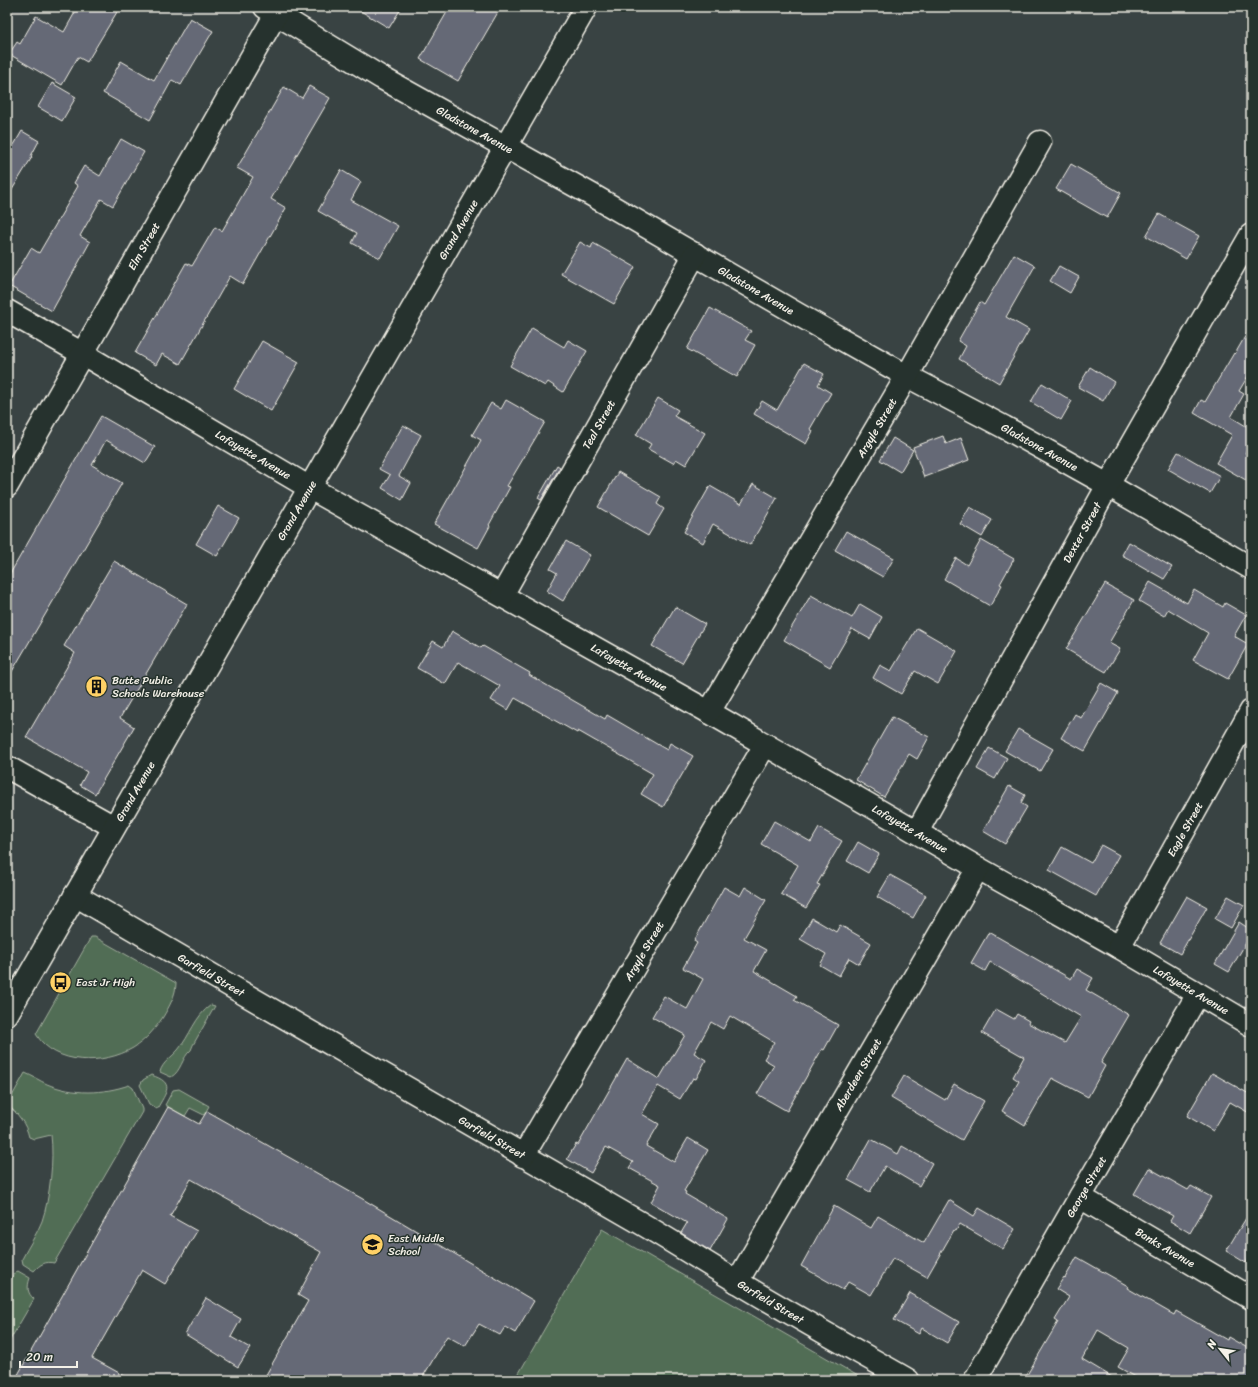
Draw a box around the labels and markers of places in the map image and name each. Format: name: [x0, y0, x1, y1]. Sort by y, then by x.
place label: Butte Public Schools Warehouse: [112, 671, 205, 703]
building icon: Butte Public Schools Warehouse: [84, 673, 110, 699]
bus stop icon: East Jr High: [47, 969, 73, 995]
place label: East Jr High: [76, 973, 135, 992]
place label: East Middle School: [388, 1229, 445, 1261]
school or university icon: East Middle School: [359, 1231, 385, 1257]

